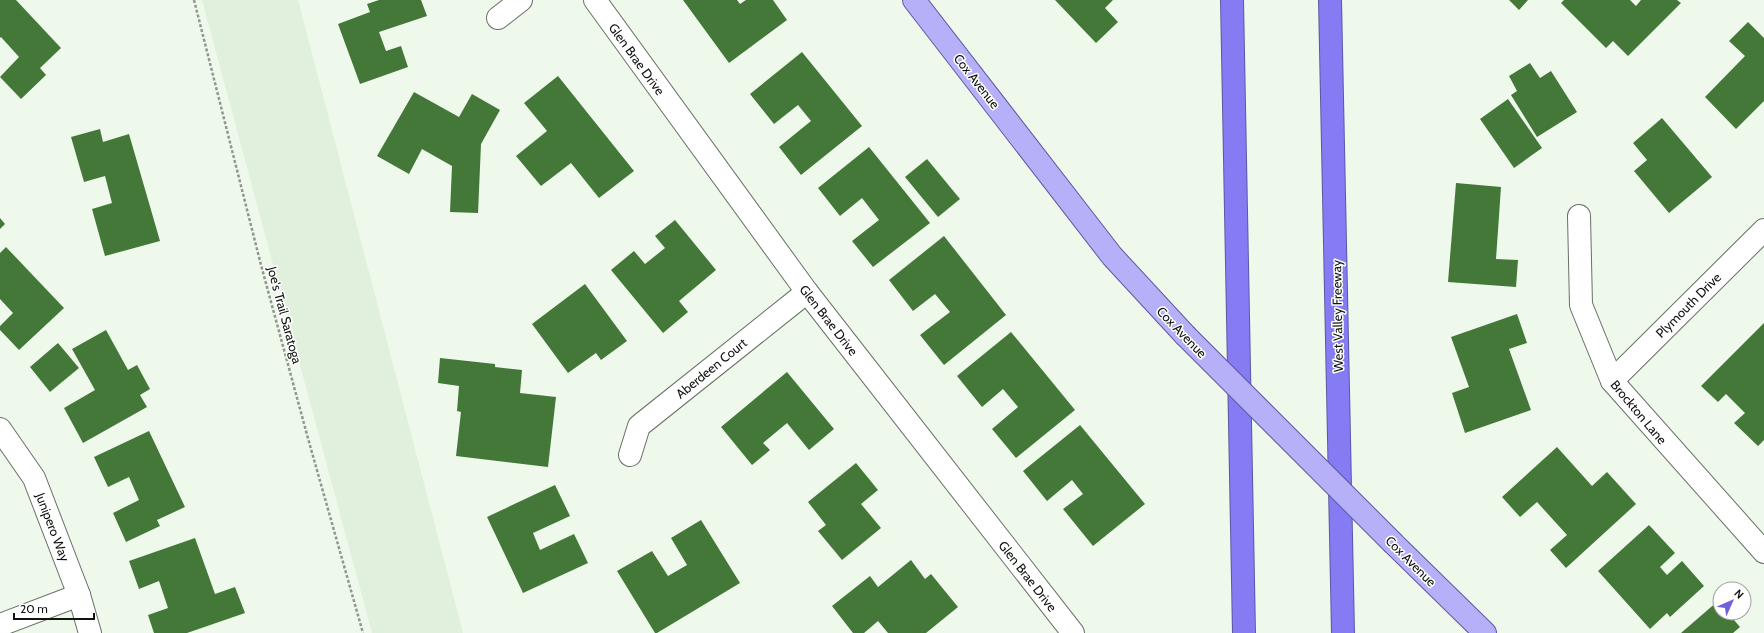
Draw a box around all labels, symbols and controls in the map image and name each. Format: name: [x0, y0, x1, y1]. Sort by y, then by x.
street label: Glen Brae Drive: [605, 20, 669, 98]
street label: Cox Avenue: [951, 50, 1004, 112]
street label: West Valley Freeway: [1328, 259, 1346, 372]
street label: Joe's Trail Saratoga: [264, 264, 306, 366]
street label: Plymouth Drive: [1652, 269, 1724, 341]
street label: Glen Brae Drive: [796, 282, 862, 359]
street label: Cox Avenue: [1154, 303, 1211, 361]
street label: Aberdeen Court: [672, 334, 750, 402]
street label: Brockton Lane: [1608, 377, 1671, 448]
street label: Junipero Way: [32, 489, 74, 564]
street label: Cox Avenue: [1382, 532, 1440, 590]
street label: Glen Brae Drive: [995, 538, 1061, 615]
north arrow: [1712, 581, 1752, 621]
text: N: [1731, 586, 1747, 602]
scale bar: [14, 595, 94, 621]
text: 20 m: [20, 601, 48, 616]

